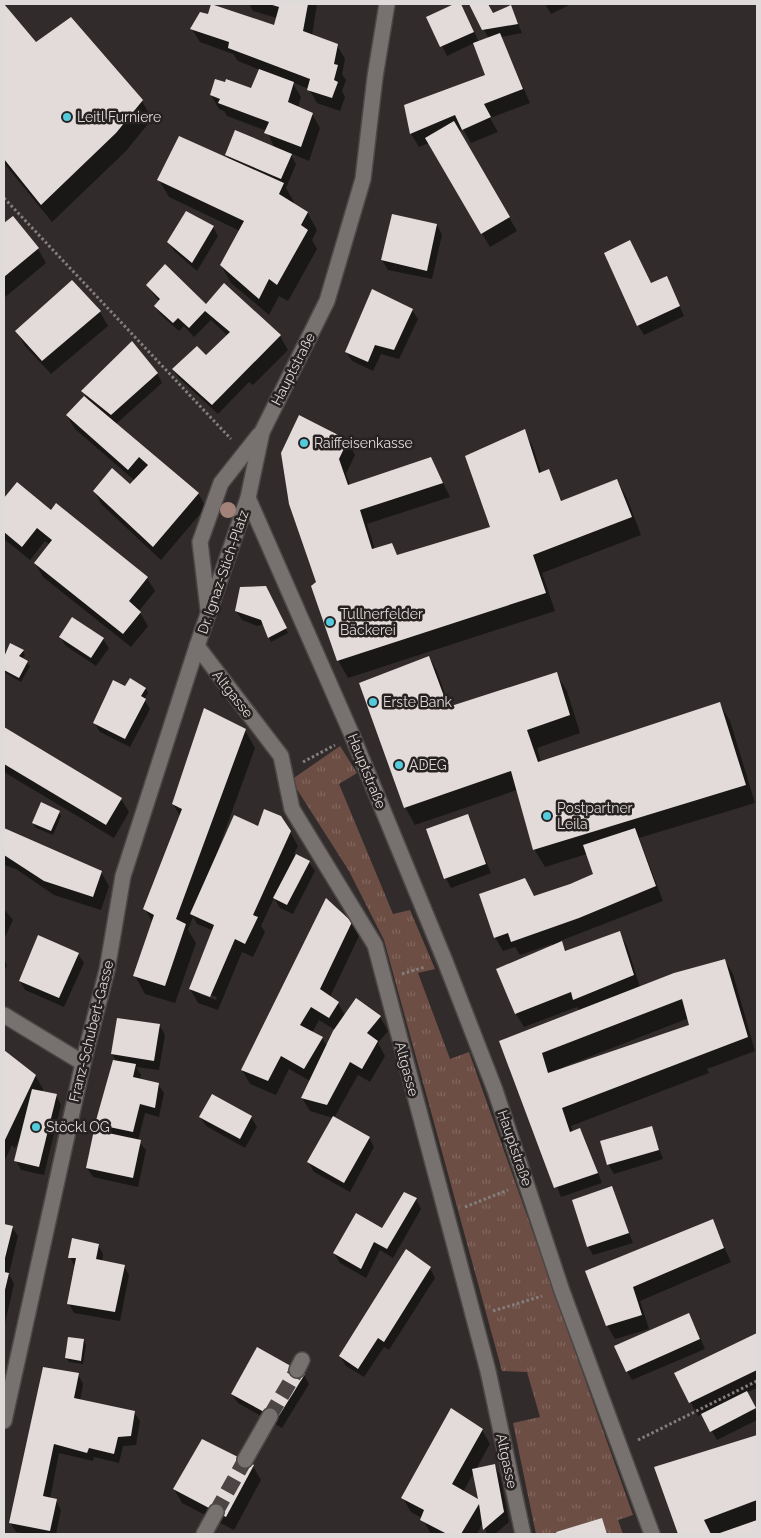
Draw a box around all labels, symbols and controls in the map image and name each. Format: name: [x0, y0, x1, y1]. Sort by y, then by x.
place label: Leitl Furniere: [77, 109, 161, 125]
marker: Leitl Furniere: [61, 111, 73, 123]
street label: Hauptstraße: [268, 330, 318, 408]
place label: Raiffeisenkasse: [314, 435, 413, 451]
marker: Raiffeisenkasse: [298, 437, 310, 449]
street label: Dr. Ignaz-Stich-Platz: [194, 508, 252, 636]
place label: Tullnerfelder Bäckerei: [340, 606, 423, 638]
marker: Tullnerfelder Bäckerei: [324, 616, 336, 628]
street label: Altgasse: [209, 667, 257, 721]
place label: Erste Bank: [383, 694, 453, 710]
marker: Erste Bank: [367, 696, 379, 708]
street label: Hauptstraße: [345, 731, 389, 811]
place label: ADEG: [409, 757, 447, 773]
marker: ADEG: [393, 759, 405, 771]
place label: Postpartner Leila: [557, 800, 633, 832]
marker: Postpartner Leila: [541, 810, 553, 822]
street label: Franz-Schubert-Gasse: [66, 959, 116, 1103]
street label: Altgasse: [392, 1040, 422, 1098]
street label: Hauptstraße: [495, 1108, 535, 1188]
place label: Stöckl OG: [46, 1119, 110, 1135]
marker: Stöckl OG: [30, 1121, 42, 1133]
street label: Altgasse: [493, 1432, 521, 1490]

